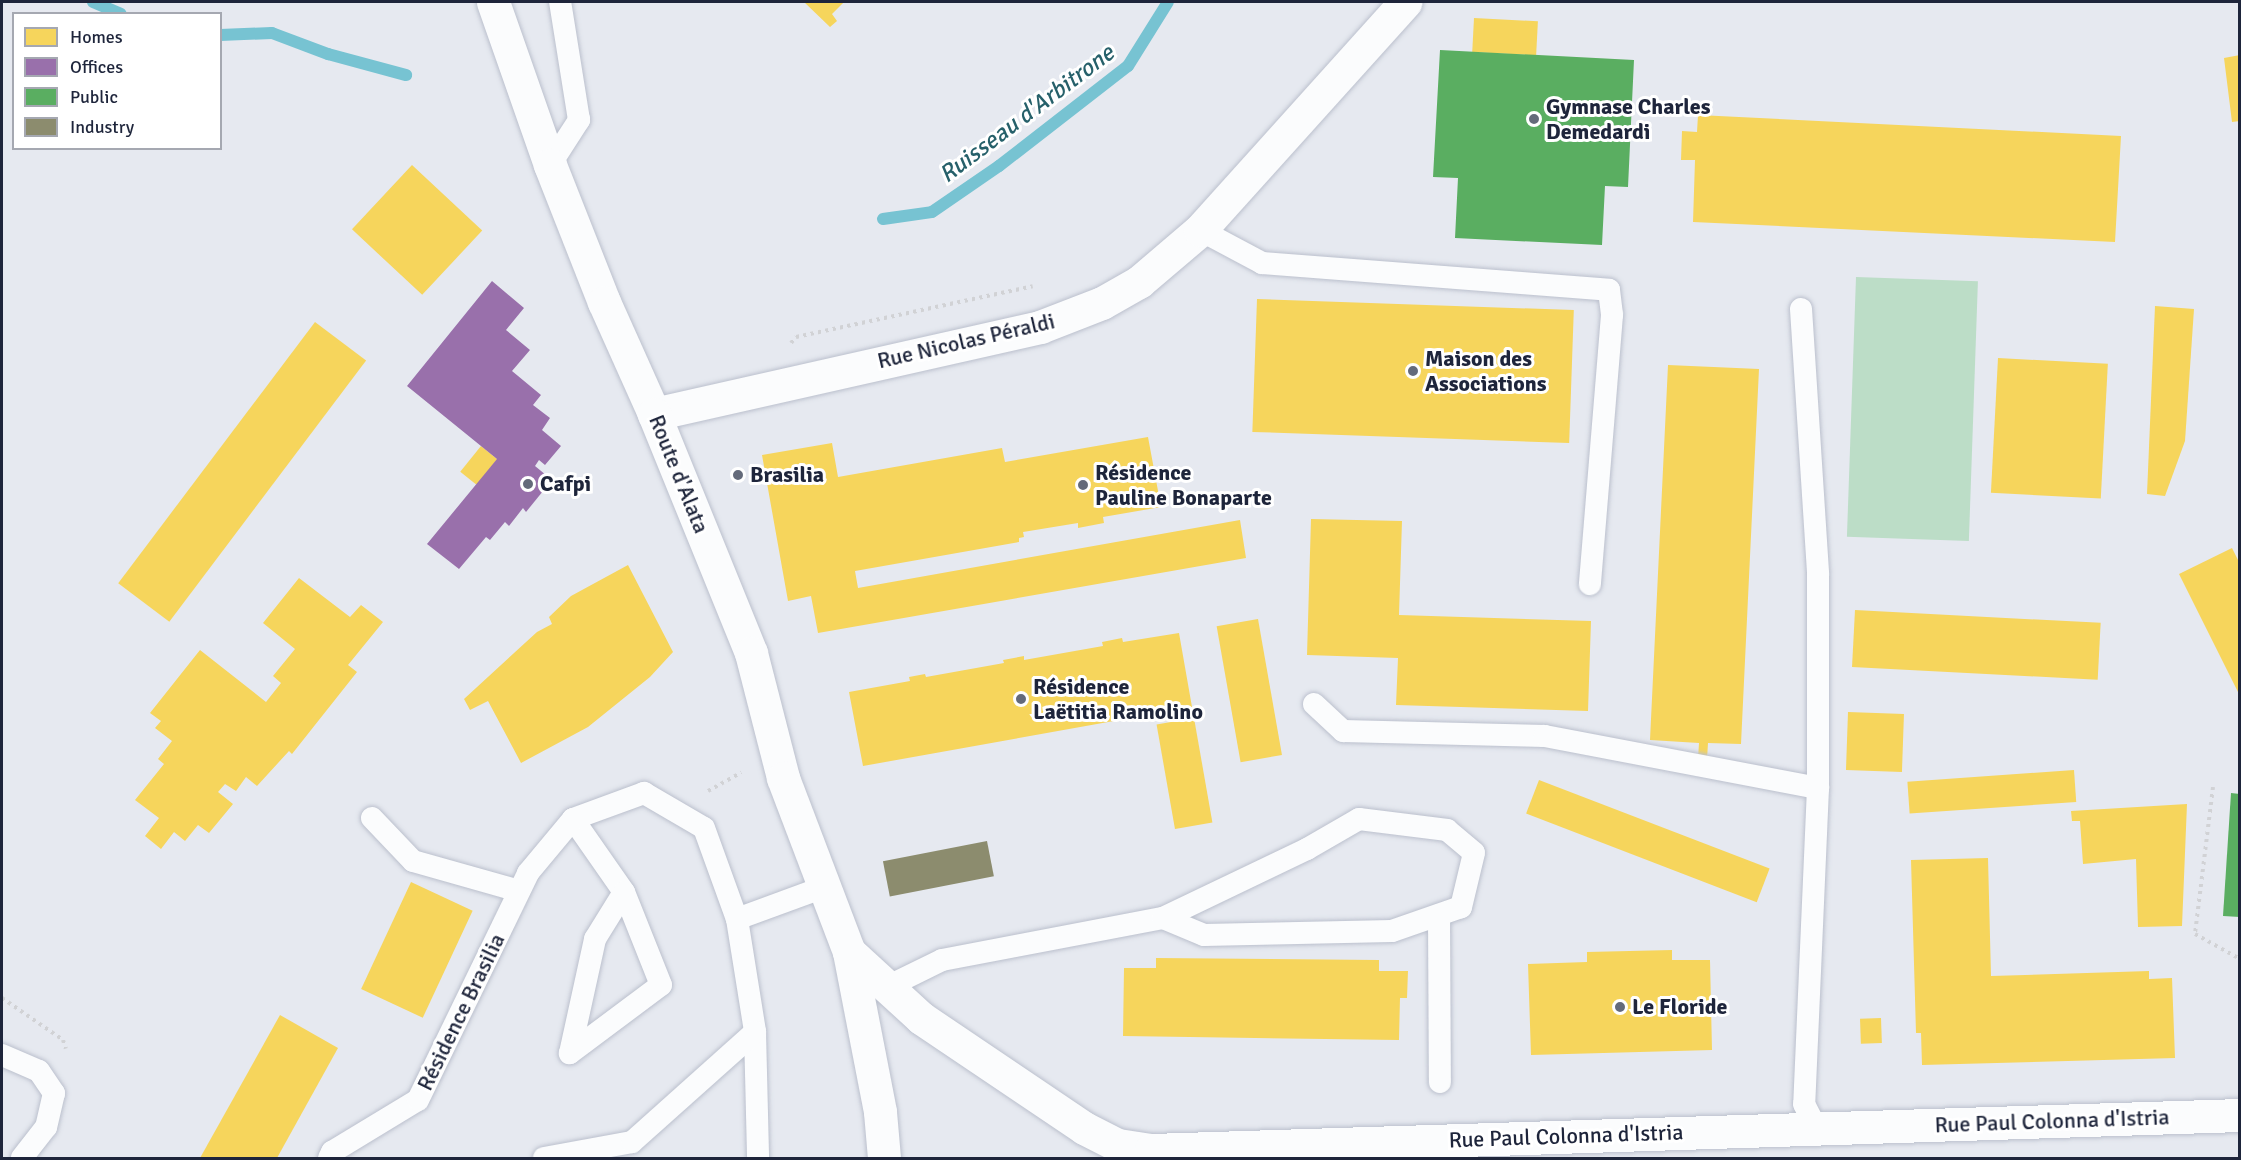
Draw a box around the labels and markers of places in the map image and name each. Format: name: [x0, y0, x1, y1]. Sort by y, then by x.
place label: Gymnase Charles Demedardi: [1546, 93, 1710, 144]
marker: Gymnase Charles Demedardi: [1527, 112, 1541, 126]
place label: Maison des Associations: [1425, 345, 1546, 396]
marker: Maison des Associations: [1406, 364, 1420, 378]
place label: Résidence Pauline Bonaparte: [1095, 459, 1272, 511]
place label: Brasilia: [750, 462, 824, 488]
marker: Brasilia: [731, 468, 745, 482]
place label: Cafpi: [540, 471, 591, 497]
marker: Cafpi: [521, 477, 535, 491]
marker: Résidence Pauline Bonaparte: [1076, 478, 1090, 492]
place label: Résidence Laëtitia Ramolino: [1033, 673, 1203, 724]
marker: Résidence Laëtitia Ramolino: [1014, 692, 1028, 706]
place label: Le Floride: [1632, 994, 1727, 1020]
marker: Le Floride: [1613, 1000, 1627, 1014]

